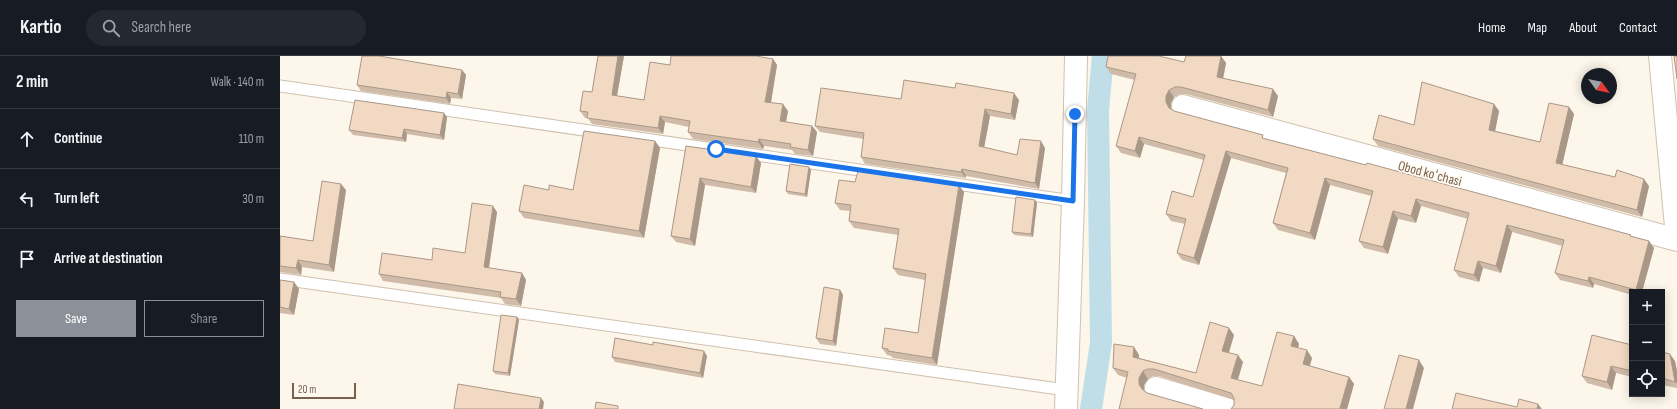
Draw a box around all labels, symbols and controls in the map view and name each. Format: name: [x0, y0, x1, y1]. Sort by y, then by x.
search box: [86, 10, 366, 46]
text: Kartio: [20, 16, 62, 39]
icon: search: [100, 17, 122, 39]
text: Search here: [132, 18, 191, 37]
text: Home: [1478, 19, 1506, 36]
text: Map: [1528, 19, 1547, 36]
text: About: [1569, 19, 1597, 36]
text: Contact: [1619, 19, 1657, 36]
north arrow: [1581, 68, 1617, 104]
text: 2 min: [16, 72, 48, 92]
text: Walk · 140 m: [211, 74, 264, 90]
route end: [1066, 105, 1084, 123]
icon: ahead: [16, 128, 38, 150]
text: Continue: [54, 129, 103, 148]
text: 110 m: [239, 131, 264, 147]
route start: [707, 140, 725, 158]
street label: Obod koʻchasi: [1396, 157, 1464, 190]
icon: left: [16, 188, 38, 210]
text: Turn left: [54, 189, 99, 208]
text: 30 m: [242, 191, 264, 207]
icon: arrive: [16, 248, 38, 270]
text: Arrive at destination: [54, 249, 163, 268]
map controls: [1629, 289, 1665, 397]
button: +: [1629, 289, 1665, 325]
button: Save: [16, 300, 136, 337]
button: Share: [144, 300, 264, 337]
button: −: [1629, 325, 1665, 361]
button: locate: [1629, 361, 1665, 397]
scale bar: [292, 381, 356, 400]
text: 20 m: [298, 383, 316, 396]

